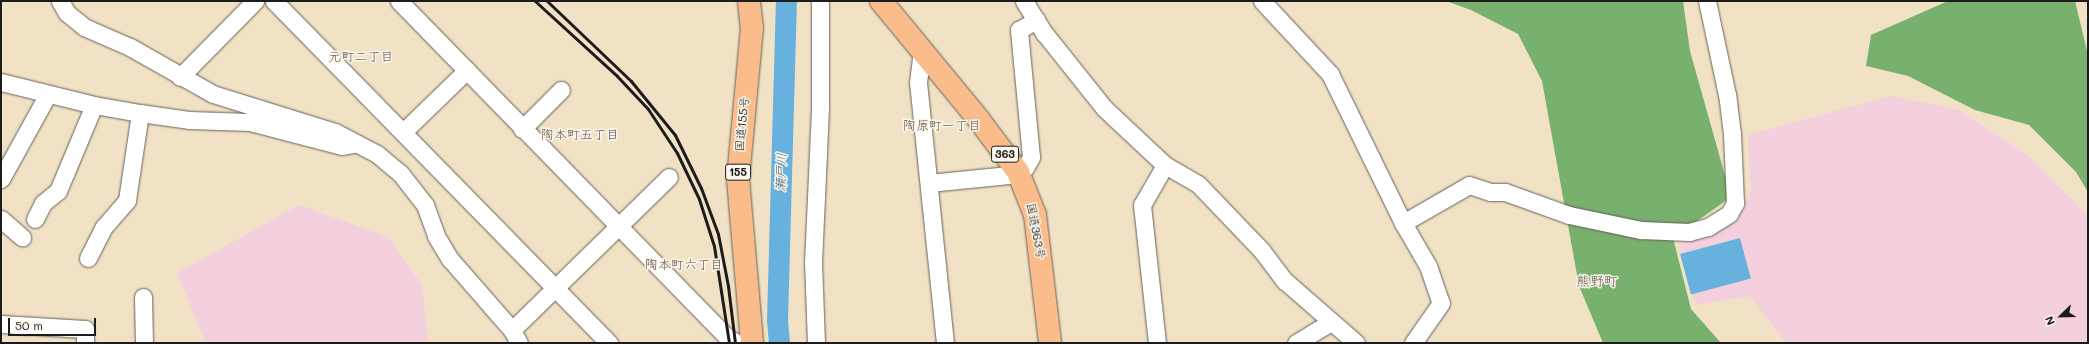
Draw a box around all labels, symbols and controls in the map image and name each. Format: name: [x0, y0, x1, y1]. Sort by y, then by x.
district label: 元町二丁目: [329, 48, 393, 64]
street label: 国道155号: [732, 96, 752, 152]
district label: 陶原町一丁目: [903, 117, 981, 133]
district label: 陶本町五丁目: [541, 126, 619, 142]
road number: 363: [991, 145, 1019, 163]
water label: 瀬戸川: [773, 152, 789, 192]
road number: 155: [725, 163, 751, 181]
street label: 国道363号: [1023, 201, 1049, 261]
district label: 陶本町六丁目: [645, 256, 723, 272]
district label: 熊野町: [1576, 273, 1618, 289]
north arrow: [2041, 296, 2081, 336]
scale bar: [10, 310, 98, 336]
text: N: [2041, 314, 2058, 328]
text: 50 m: [15, 317, 43, 333]

